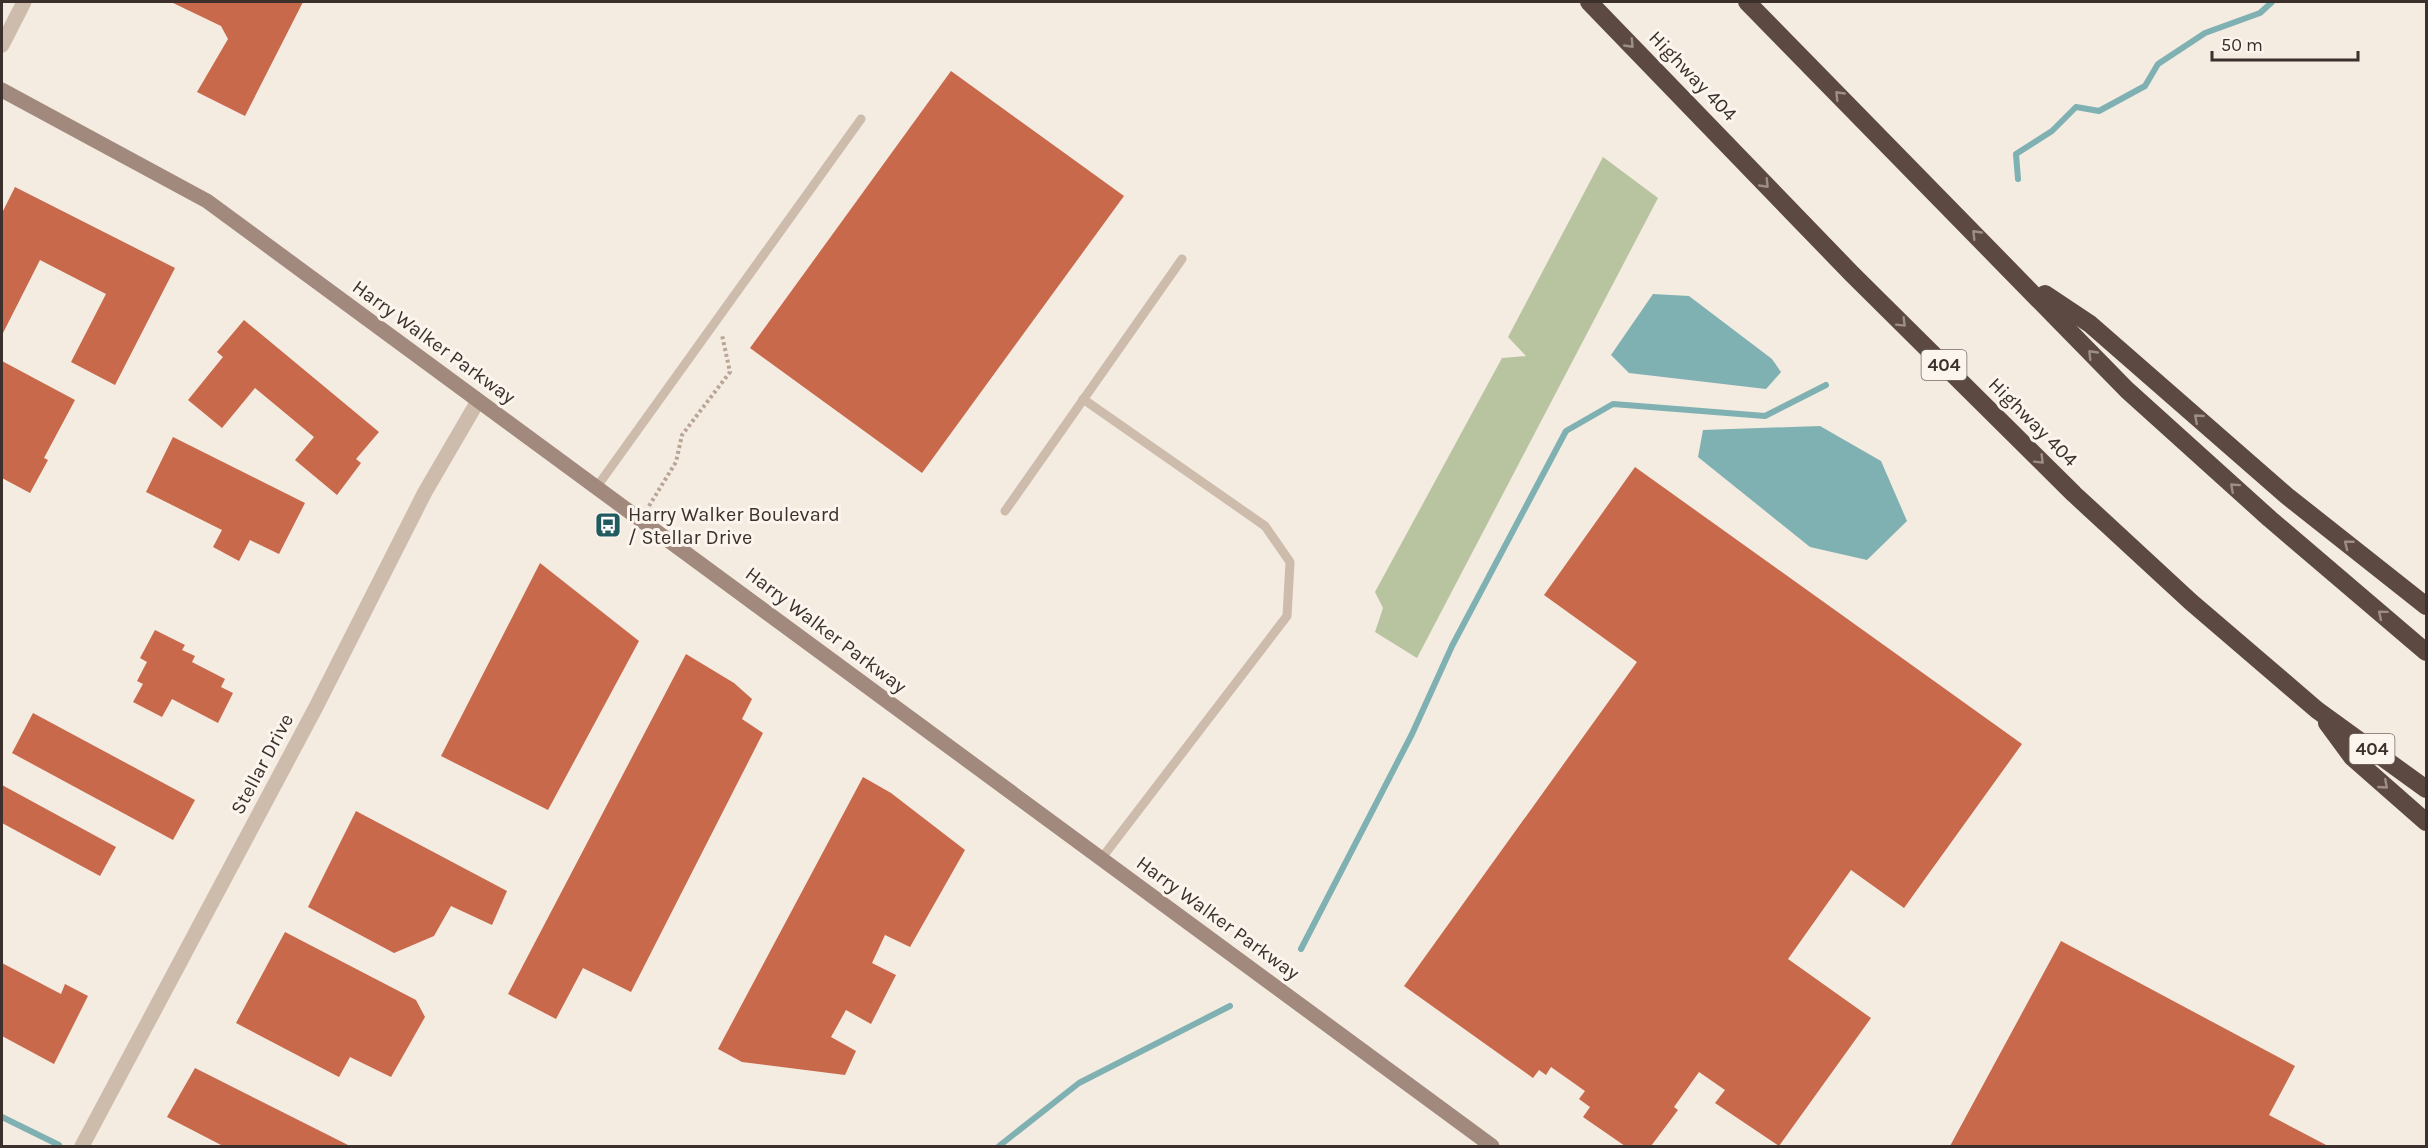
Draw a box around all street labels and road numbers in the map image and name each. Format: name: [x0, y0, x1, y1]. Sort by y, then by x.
street label: Highway 404: [1644, 26, 1742, 126]
street label: Harry Walker Parkway: [348, 275, 520, 409]
road number: 404: [1922, 350, 1966, 380]
street label: Highway 404: [1984, 373, 2082, 471]
street label: Harry Walker Parkway: [741, 562, 911, 698]
street label: Stellar Drive: [226, 710, 298, 818]
road number: 404: [2350, 734, 2394, 764]
street label: Harry Walker Parkway: [1132, 851, 1304, 985]

